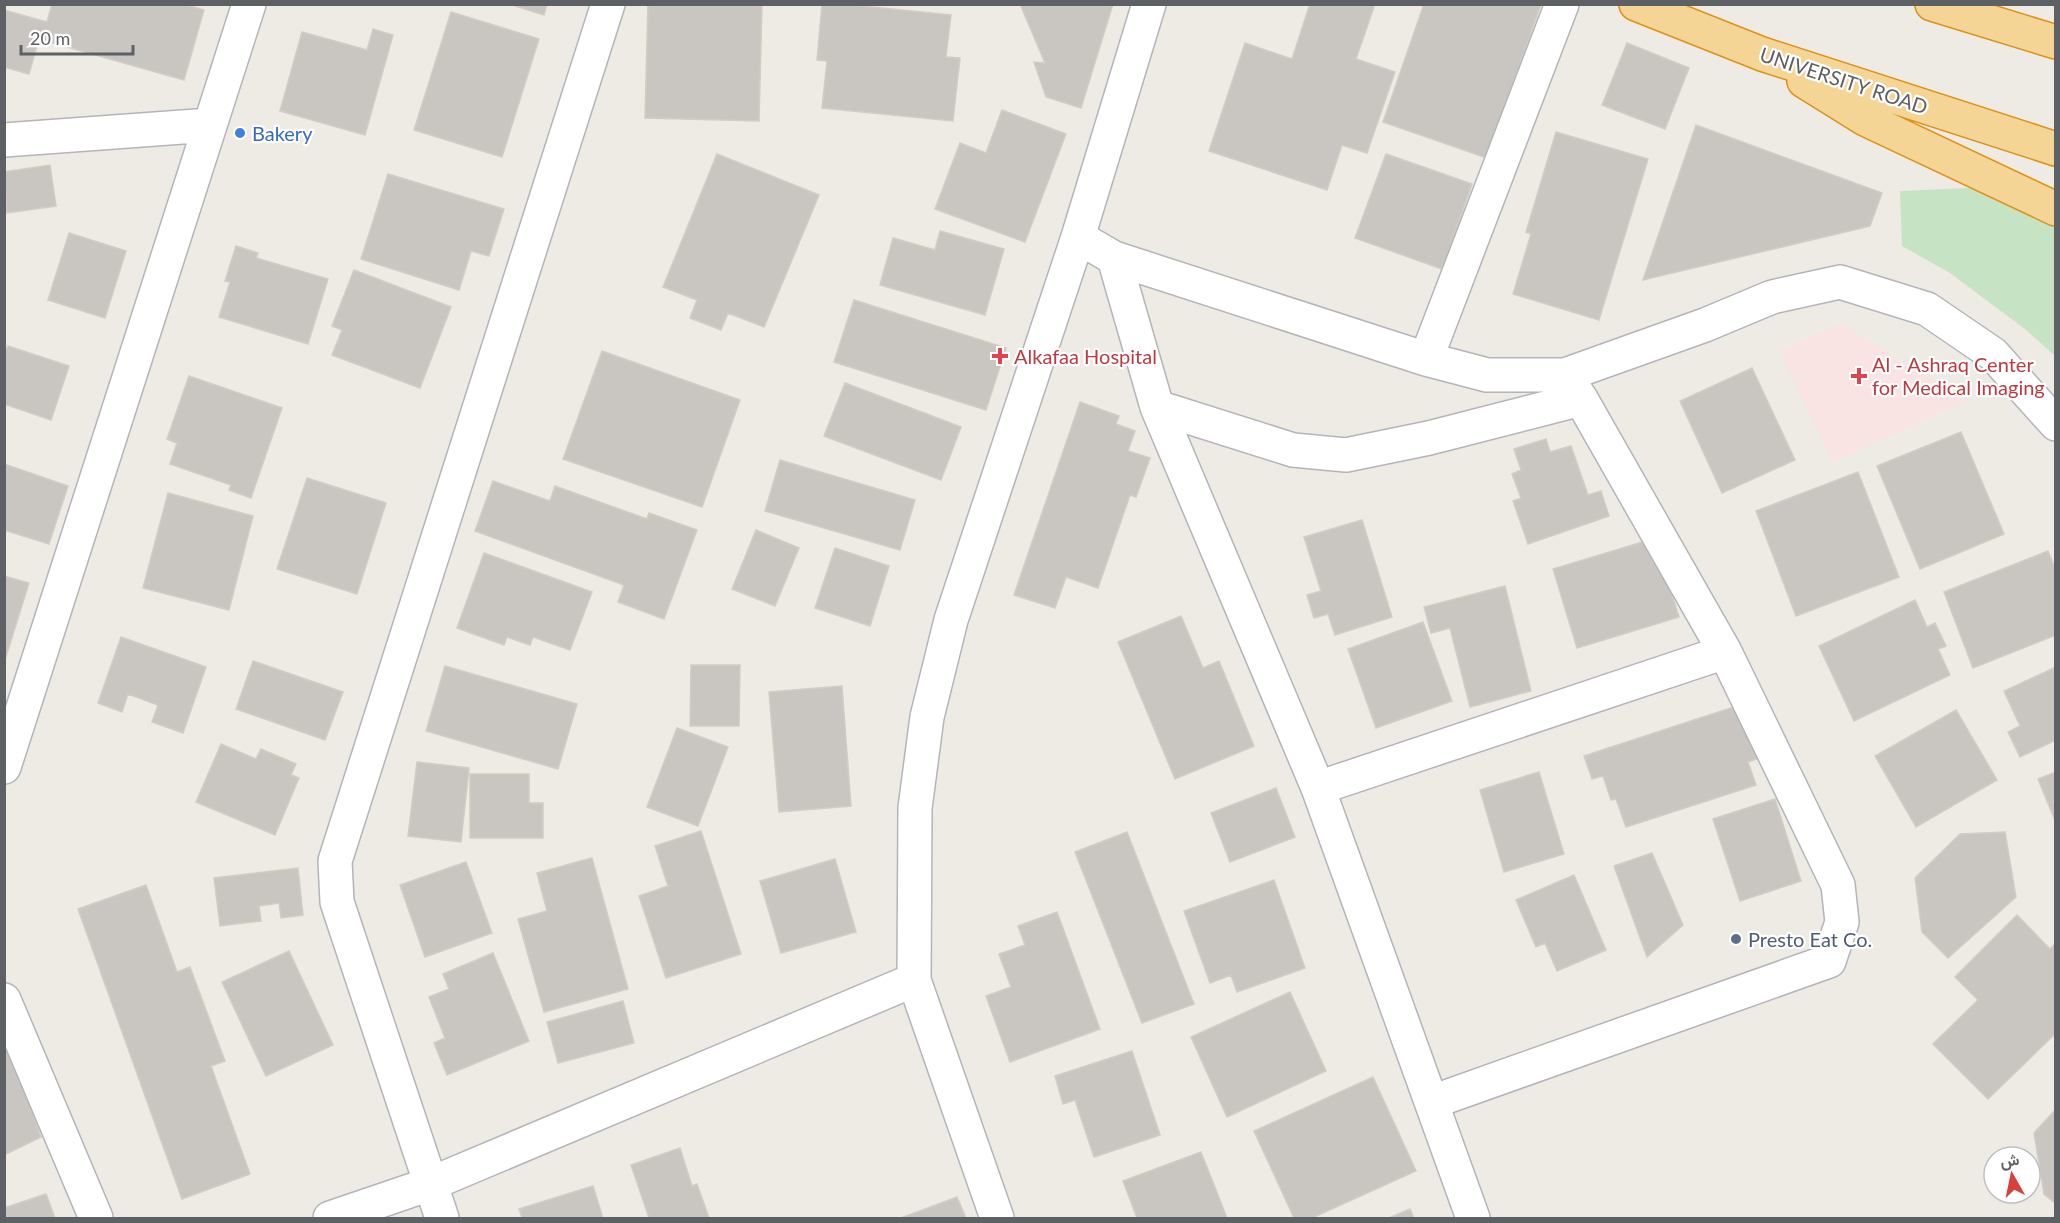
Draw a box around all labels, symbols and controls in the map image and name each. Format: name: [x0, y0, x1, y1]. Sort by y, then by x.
scale bar: [21, 18, 134, 56]
text: 20 m: [30, 27, 70, 49]
street label: UNIVERSITY ROAD: [1757, 42, 1931, 118]
place label: Bakery: [252, 121, 313, 145]
marker: Bakery: [233, 126, 247, 140]
place label: Alkafaa Hospital: [1014, 344, 1157, 368]
marker: Alkafaa Hospital: [991, 347, 1009, 365]
place label: Al - Ashraq Center for Medical Imaging: [1872, 352, 2045, 399]
marker: Al - Ashraq Center for Medical Imaging: [1850, 367, 1868, 385]
place label: Presto Eat Co.: [1748, 927, 1872, 951]
marker: Presto Eat Co.: [1729, 932, 1743, 946]
north arrow: [1982, 1145, 2042, 1205]
text: ش: [1999, 1149, 2021, 1172]

